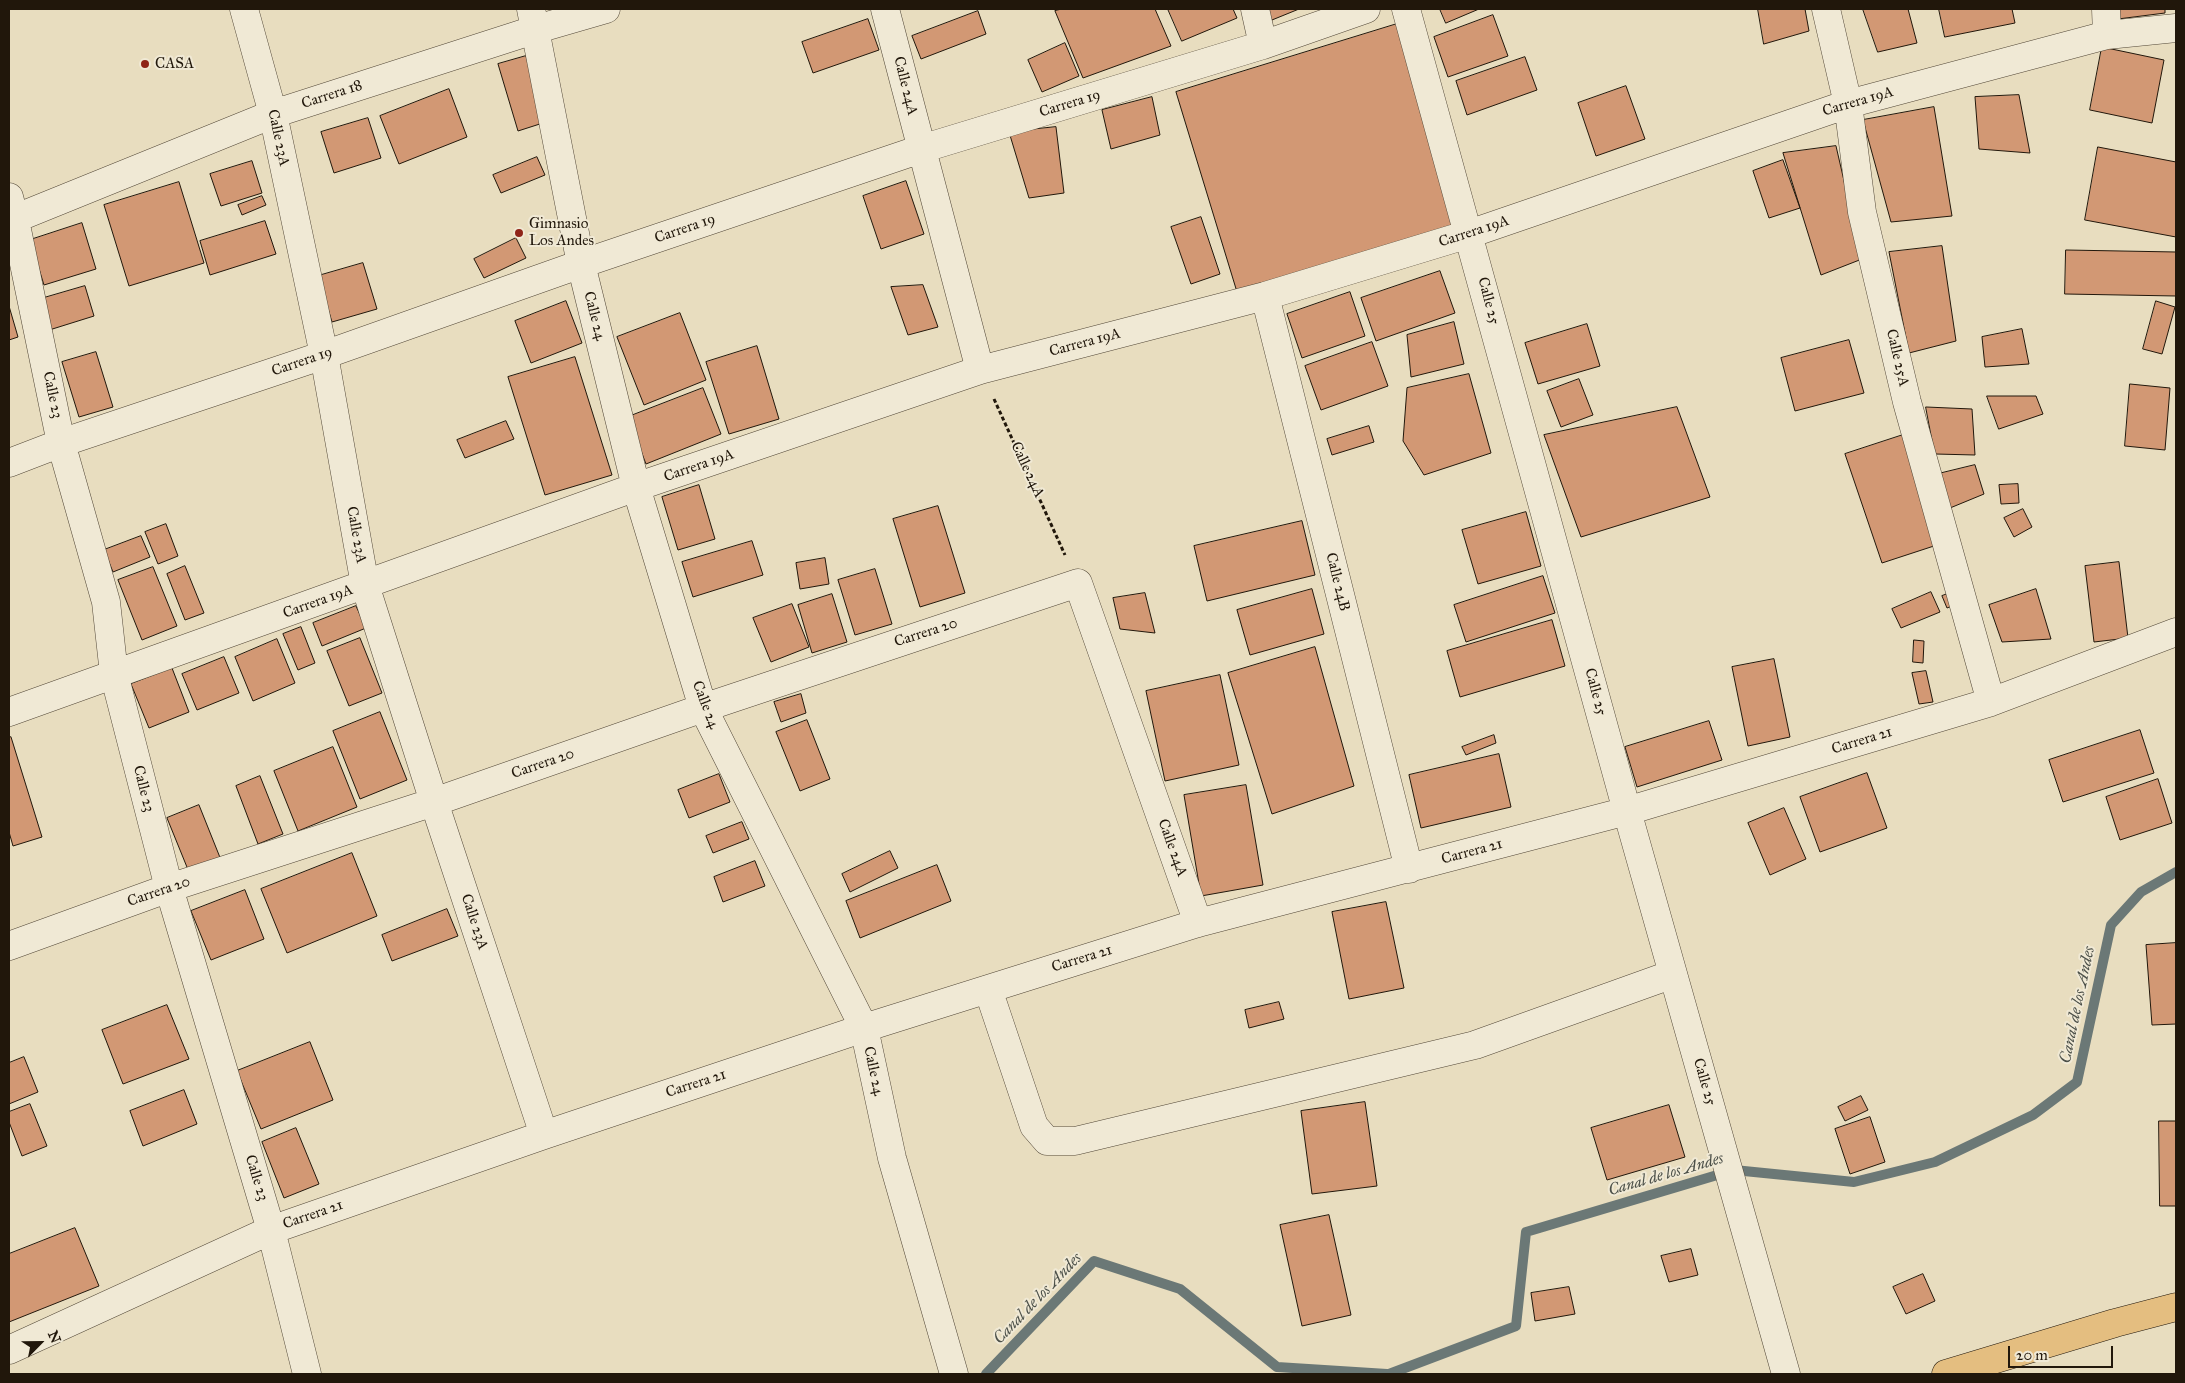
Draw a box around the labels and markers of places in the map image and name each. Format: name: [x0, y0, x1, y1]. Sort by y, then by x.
place label: CASA: [155, 55, 194, 73]
marker: CASA: [139, 58, 151, 70]
place label: Gimnasio Los Andes: [529, 215, 594, 250]
marker: Gimnasio Los Andes: [513, 227, 525, 239]

